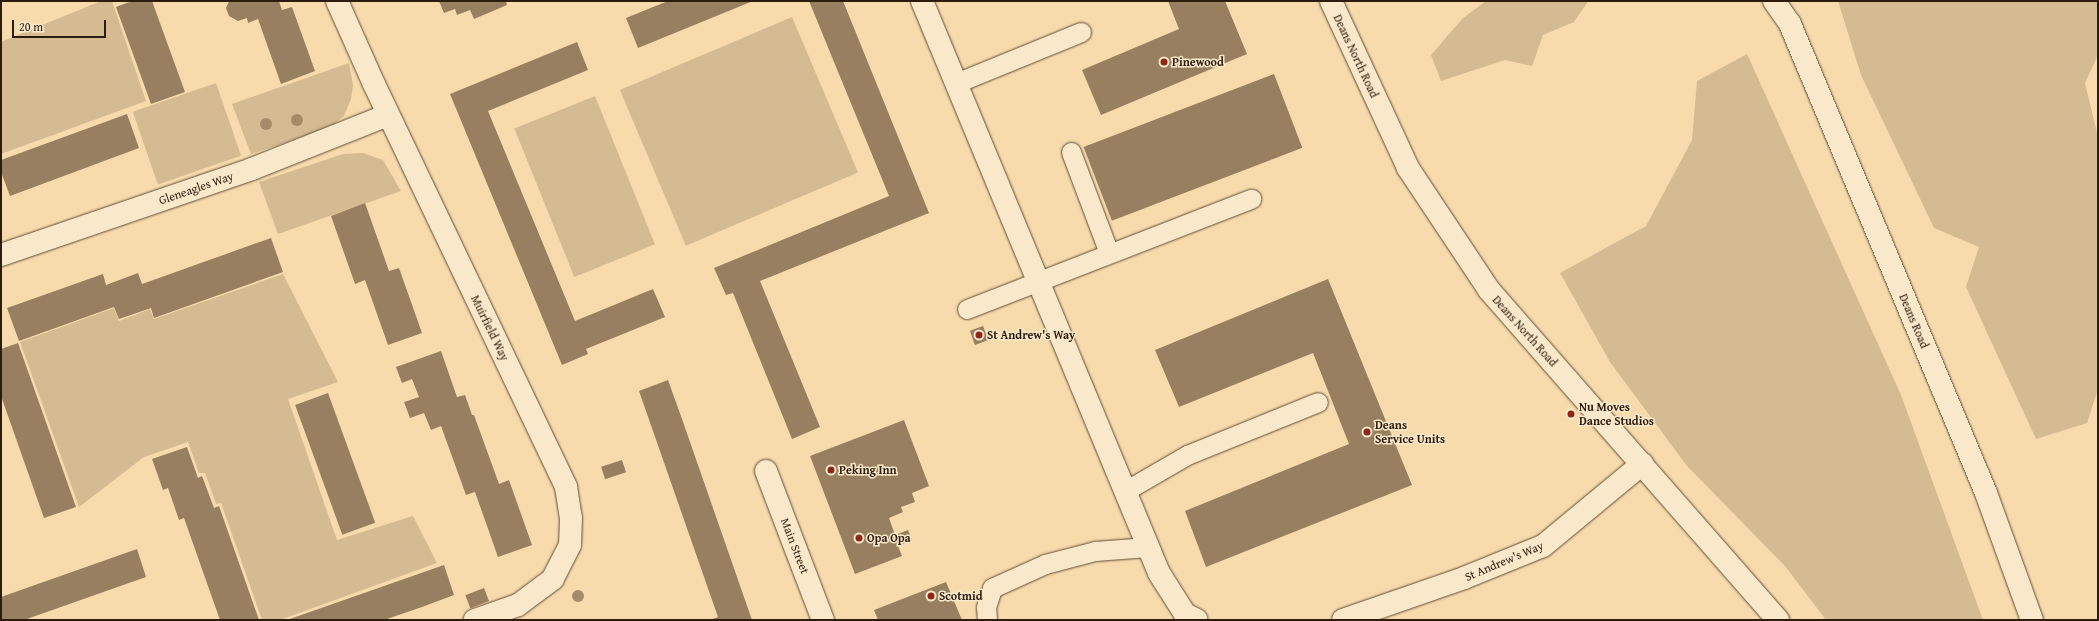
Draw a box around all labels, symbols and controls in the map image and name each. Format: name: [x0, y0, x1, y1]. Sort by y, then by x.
scale bar: [14, 12, 108, 38]
street label: Deans North Road: [1330, 12, 1382, 100]
text: 20 m: [19, 18, 43, 35]
place label: Pinewood: [1172, 55, 1224, 69]
marker: Pinewood: [1159, 57, 1169, 67]
street label: Gleneagles Way: [157, 169, 235, 207]
street label: Deans Road: [1896, 292, 1932, 350]
street label: Muirfield Way: [468, 293, 512, 363]
street label: Deans North Road: [1489, 293, 1561, 369]
place label: St Andrew's Way: [987, 328, 1075, 342]
marker: St Andrew's Way: [974, 330, 984, 340]
place label: Nu Moves Dance Studios: [1579, 400, 1654, 428]
marker: Nu Moves Dance Studios: [1566, 409, 1576, 419]
place label: Deans Service Units: [1375, 418, 1445, 446]
marker: Deans Service Units: [1362, 427, 1372, 437]
place label: Peking Inn: [839, 463, 897, 477]
marker: Peking Inn: [826, 465, 836, 475]
street label: Main Street: [778, 516, 812, 576]
place label: Opa Opa: [867, 531, 911, 545]
marker: Opa Opa: [854, 533, 864, 543]
street label: St Andrew's Way: [1463, 538, 1545, 584]
place label: Scotmid: [939, 589, 983, 603]
marker: Scotmid: [926, 591, 936, 601]

